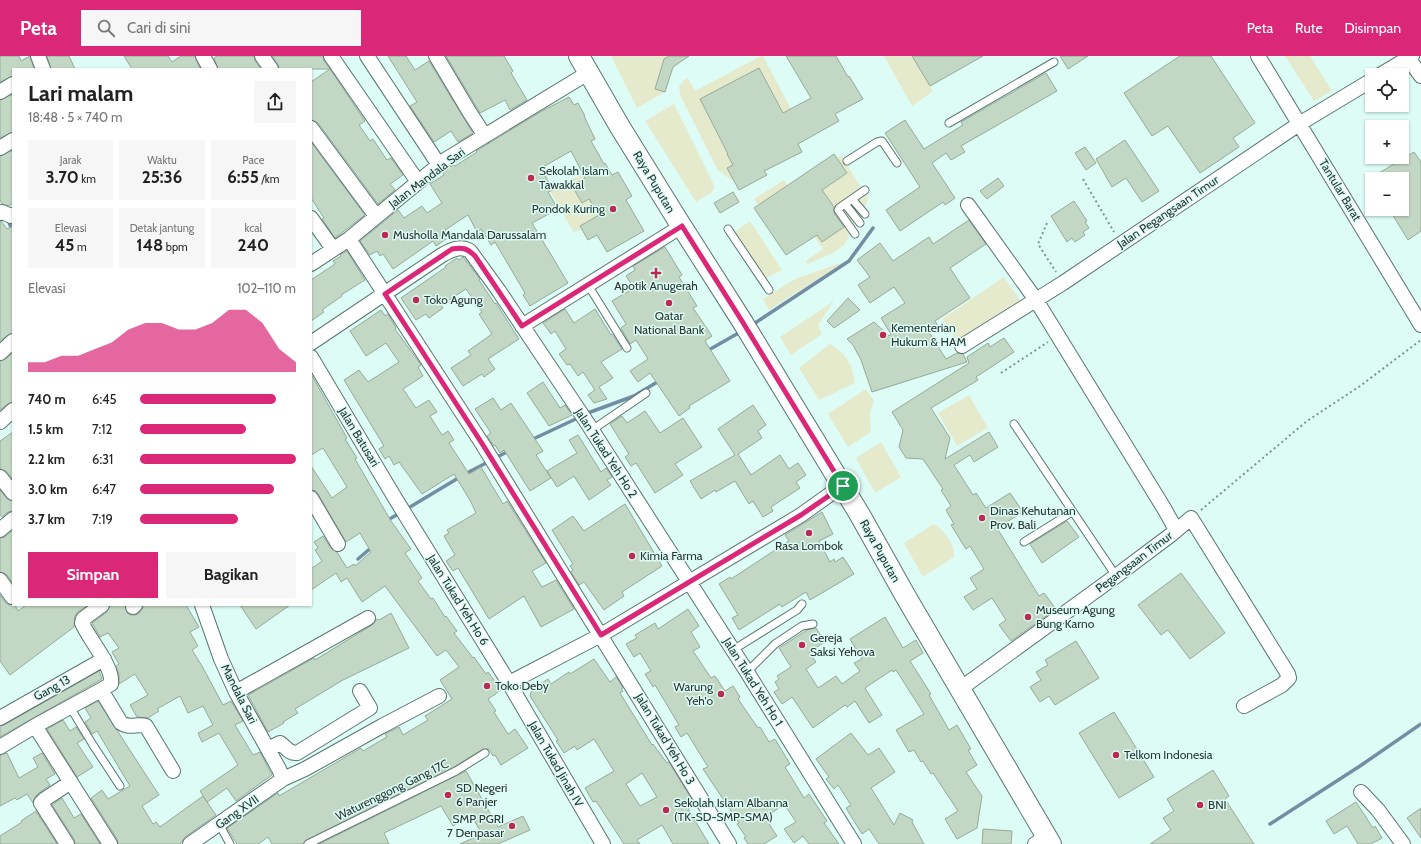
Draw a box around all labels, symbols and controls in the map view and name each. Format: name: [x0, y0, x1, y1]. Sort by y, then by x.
search box: [81, 10, 361, 46]
text: Peta: [20, 17, 57, 40]
icon: search: [95, 17, 117, 39]
text: Cari di sini: [127, 19, 190, 37]
text: Peta: [1247, 19, 1273, 37]
text: Rute: [1295, 19, 1323, 37]
text: Disimpan: [1345, 19, 1401, 37]
map controls: [1365, 68, 1409, 216]
button: locate: [1365, 68, 1409, 112]
text: Lari malam: [28, 80, 133, 107]
button: share: [254, 81, 296, 123]
text: 18:48 · 5 × 740 m: [28, 109, 122, 125]
button: +: [1365, 120, 1409, 164]
street label: Jalan Mandala Sari: [385, 144, 468, 212]
street label: Raya Puputan: [630, 148, 679, 216]
text: Jarak: [60, 153, 81, 167]
text: Waktu: [147, 153, 177, 167]
text: Pace: [242, 153, 264, 167]
street label: Tantular Barat: [1316, 156, 1365, 224]
place label: Sekolah Islam Tawakkal: [539, 163, 609, 192]
text: 3.70: [45, 167, 79, 187]
text: 25:36: [142, 167, 182, 187]
text: 6:55: [227, 167, 259, 187]
text: km: [79, 172, 96, 186]
text: /km: [259, 172, 279, 186]
street label: Jalan Pegangsaan Timur: [1113, 172, 1222, 252]
button: −: [1365, 172, 1409, 216]
marker: Sekolah Islam Tawakkal: [526, 173, 536, 183]
place label: Pondok Kuring: [532, 201, 606, 216]
marker: Pondok Kuring: [608, 204, 618, 214]
text: Elevasi: [55, 221, 87, 235]
text: Detak jantung: [130, 221, 194, 235]
text: kcal: [245, 221, 262, 235]
place label: Musholla Mandala Darussalam: [393, 227, 546, 242]
marker: Musholla Mandala Darussalam: [380, 230, 390, 240]
text: 45: [55, 235, 74, 255]
text: 148: [136, 235, 163, 255]
text: 240: [238, 235, 269, 255]
text: m: [74, 240, 87, 254]
text: bpm: [163, 240, 188, 254]
marker: Apotik Anugerah: [651, 268, 661, 278]
place label: Apotik Anugerah: [614, 278, 698, 293]
text: Elevasi: [28, 280, 66, 296]
text: 102–110 m: [237, 280, 296, 296]
place label: Toko Agung: [424, 292, 484, 307]
marker: Toko Agung: [411, 295, 421, 305]
marker: Qatar National Bank: [664, 298, 674, 308]
place label: Qatar National Bank: [634, 308, 705, 337]
place label: Kementerian Hukum & HAM: [891, 320, 966, 349]
marker: Kementerian Hukum & HAM: [878, 330, 888, 340]
text: 740 m: [28, 391, 66, 407]
text: 6:45: [92, 391, 117, 407]
street label: Jalan Batusari: [335, 403, 383, 469]
street label: Jalan Tukad Yeh Ho 2: [571, 404, 641, 500]
text: 1.5 km: [28, 421, 63, 437]
text: 7:12: [92, 421, 112, 437]
text: 2.2 km: [28, 451, 65, 467]
text: 6:31: [92, 451, 113, 467]
pin: [826, 469, 860, 503]
icon: arrive: [832, 475, 854, 497]
text: 3.0 km: [28, 481, 67, 497]
text: 6:47: [92, 481, 116, 497]
place label: Dinas Kehutanan Prov. Bali: [990, 503, 1076, 532]
text: 3.7 km: [28, 511, 65, 527]
text: 7:19: [92, 511, 113, 527]
marker: Dinas Kehutanan Prov. Bali: [977, 513, 987, 523]
street label: Raya Puputan: [857, 517, 904, 585]
marker: Rasa Lombok: [804, 528, 814, 538]
street label: Pegangsaan Timur: [1092, 528, 1175, 595]
place label: Rasa Lombok: [775, 538, 844, 553]
place label: Kimia Farma: [640, 548, 703, 563]
street label: Jalan Tukad Yeh Ho 6: [424, 551, 493, 648]
marker: Kimia Farma: [627, 551, 637, 561]
button: Simpan: [28, 552, 158, 598]
button: Bagikan: [166, 552, 296, 598]
place label: Museum Agung Bung Karno: [1036, 602, 1116, 631]
marker: Museum Agung Bung Karno: [1023, 612, 1033, 622]
place label: Gereja Saksi Yehova: [810, 630, 875, 659]
street label: Jalan Tukad Yeh Ho 1: [720, 634, 787, 729]
marker: Gereja Saksi Yehova: [797, 640, 807, 650]
street label: Mandala Sari: [218, 661, 261, 726]
street label: Gang 13: [31, 671, 73, 704]
place label: Toko Deby: [495, 678, 549, 693]
place label: Warung Yeh'o: [674, 679, 714, 708]
marker: Toko Deby: [482, 681, 492, 691]
street label: Jalan Tukad Yeh Ho 3: [632, 689, 699, 787]
marker: Warung Yeh'o: [716, 689, 726, 699]
street label: Jalan Tukad Jinah IV: [525, 717, 587, 810]
place label: Telkom Indonesia: [1124, 747, 1213, 762]
marker: Telkom Indonesia: [1111, 750, 1121, 760]
street label: Waturenggong Gang 17C: [333, 756, 451, 823]
place label: SD Negeri 6 Panjer: [456, 780, 507, 809]
marker: SD Negeri 6 Panjer: [443, 790, 453, 800]
street label: Gang XVII: [212, 791, 261, 832]
place label: Sekolah Islam Albanna (TK-SD-SMP-SMA): [674, 795, 788, 824]
place label: BNI: [1208, 797, 1227, 812]
marker: BNI: [1195, 800, 1205, 810]
marker: Sekolah Islam Albanna (TK-SD-SMP-SMA): [661, 805, 671, 815]
place label: SMP PGRI 7 Denpasar: [447, 811, 504, 840]
marker: SMP PGRI 7 Denpasar: [507, 821, 517, 831]

